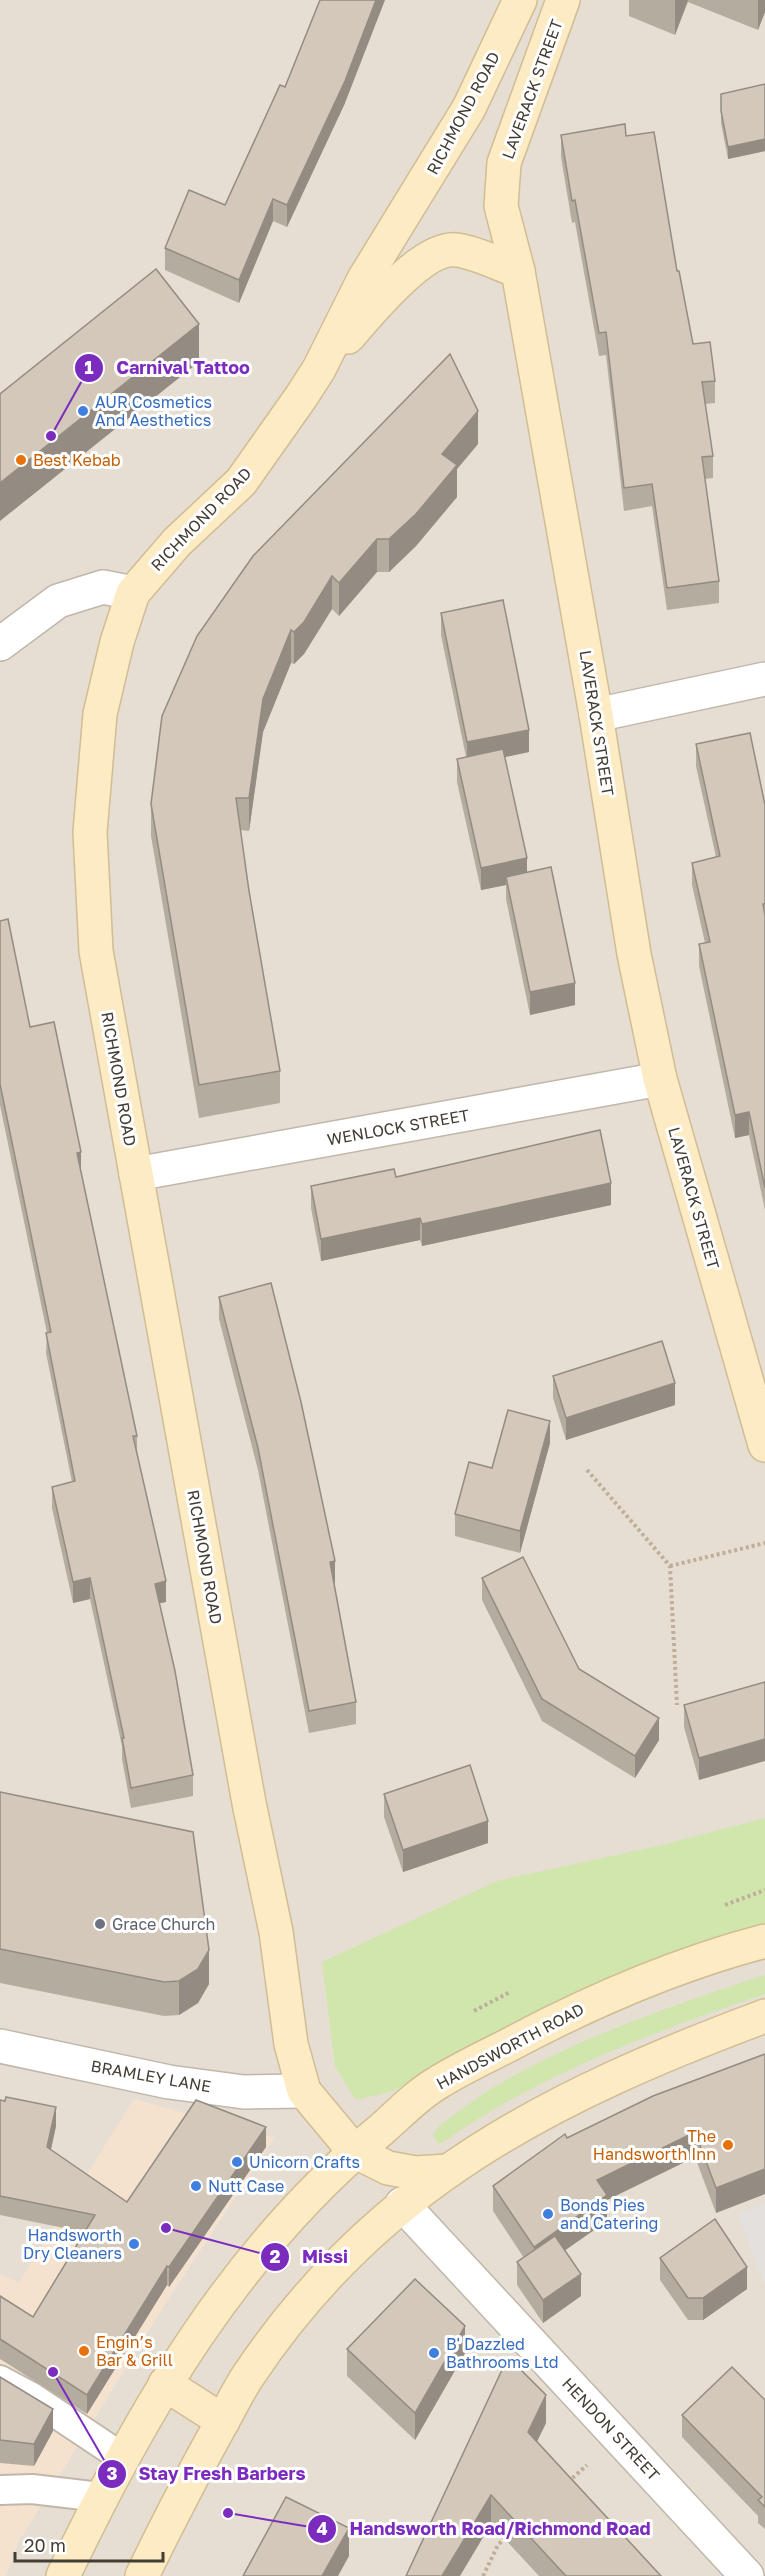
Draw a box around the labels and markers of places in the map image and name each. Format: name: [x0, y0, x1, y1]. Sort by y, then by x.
callout: Carnival Tattoo: [74, 350, 262, 386]
place label: AUR Cosmetics And Aesthetics: [95, 392, 212, 430]
marker: AUR Cosmetics And Aesthetics: [76, 404, 90, 418]
place label: Best Kebab: [33, 450, 121, 470]
marker: Best Kebab: [14, 453, 28, 467]
place label: Grace Church: [112, 1914, 215, 1934]
marker: Grace Church: [93, 1917, 107, 1931]
place label: The Handsworth Inn: [593, 2126, 716, 2164]
marker: The Handsworth Inn: [721, 2138, 735, 2152]
place label: Unicorn Crafts: [249, 2152, 360, 2172]
marker: Unicorn Crafts: [230, 2155, 244, 2169]
place label: Nutt Case: [208, 2176, 284, 2196]
marker: Nutt Case: [189, 2179, 203, 2193]
place label: Bonds Pies and Catering: [560, 2195, 658, 2233]
marker: Bonds Pies and Catering: [541, 2207, 555, 2221]
place label: Handsworth Dry Cleaners: [23, 2225, 122, 2263]
marker: Handsworth Dry Cleaners: [127, 2237, 141, 2251]
callout: Missi: [260, 2239, 360, 2275]
place label: Engin’s Bar & Grill: [96, 2332, 173, 2370]
place label: B' Dazzled Bathrooms Ltd: [446, 2334, 559, 2372]
marker: Engin’s Bar & Grill: [77, 2344, 91, 2358]
marker: B' Dazzled Bathrooms Ltd: [427, 2346, 441, 2360]
callout: Stay Fresh Barbers: [97, 2456, 318, 2492]
callout: Handsworth Road/Richmond Road: [307, 2511, 662, 2547]

